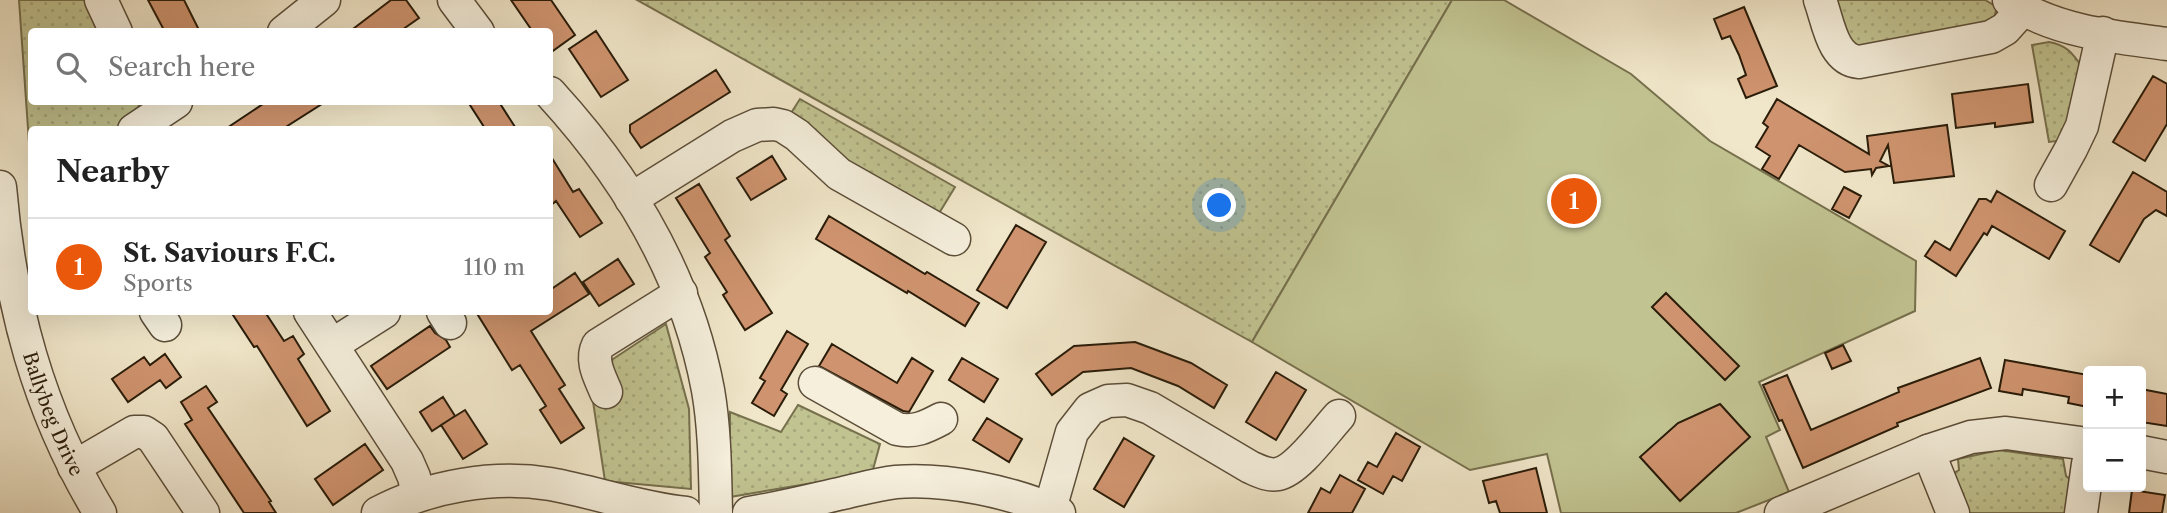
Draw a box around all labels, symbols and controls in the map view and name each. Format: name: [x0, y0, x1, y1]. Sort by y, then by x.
search box: [28, 28, 553, 105]
icon: search: [52, 48, 90, 86]
text: Search here: [108, 51, 255, 83]
text: Nearby: [56, 153, 169, 190]
pin: 1: [1551, 175, 1597, 227]
your location: [1202, 188, 1236, 222]
text: St. Saviours F.C.: [123, 237, 336, 269]
text: 1: [74, 253, 84, 281]
text: 110 m: [464, 253, 525, 281]
text: Sports: [123, 269, 193, 297]
street label: Ballybeg Drive: [18, 349, 88, 480]
map controls: [2083, 366, 2146, 492]
button: +: [2083, 366, 2146, 429]
button: −: [2083, 429, 2146, 492]

